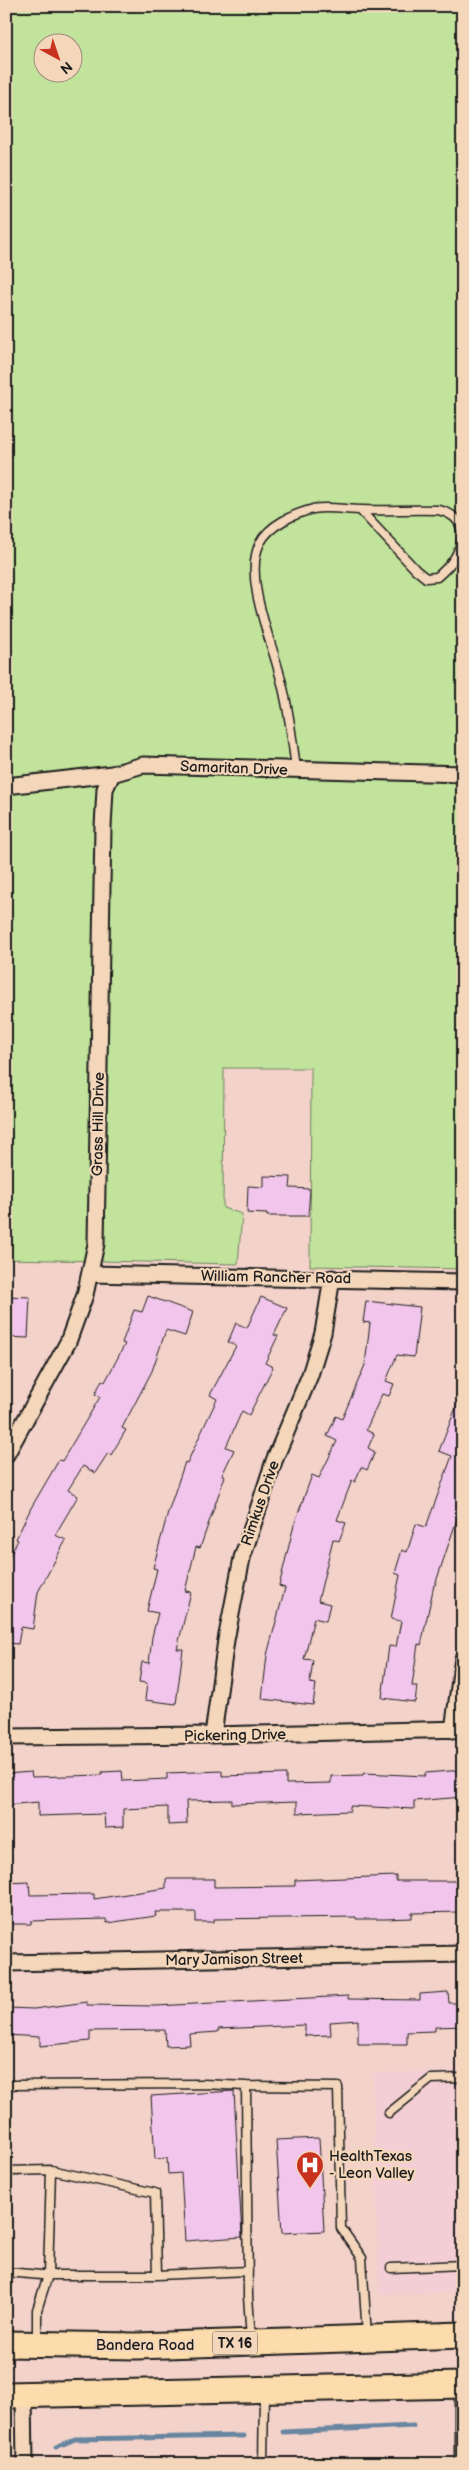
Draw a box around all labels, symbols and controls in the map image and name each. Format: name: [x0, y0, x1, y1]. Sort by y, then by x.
north arrow: [32, 32, 82, 82]
text: N: [57, 58, 76, 77]
street label: Samaritan Drive: [180, 757, 288, 780]
street label: Grass Hill Drive: [88, 1072, 109, 1176]
street label: William Rancher Road: [201, 1267, 351, 1288]
street label: Rimkus Drive: [237, 1458, 284, 1548]
street label: Pickering Drive: [184, 1725, 286, 1746]
street label: Mary Jamison Street: [165, 1949, 304, 1970]
place label: HealthTexas - Leon Valley: [329, 2147, 415, 2183]
hospital icon: HealthTexas - Leon Valley: [295, 2150, 325, 2189]
road number: TX 16: [212, 2332, 258, 2354]
street label: Bandera Road: [96, 2336, 194, 2355]

